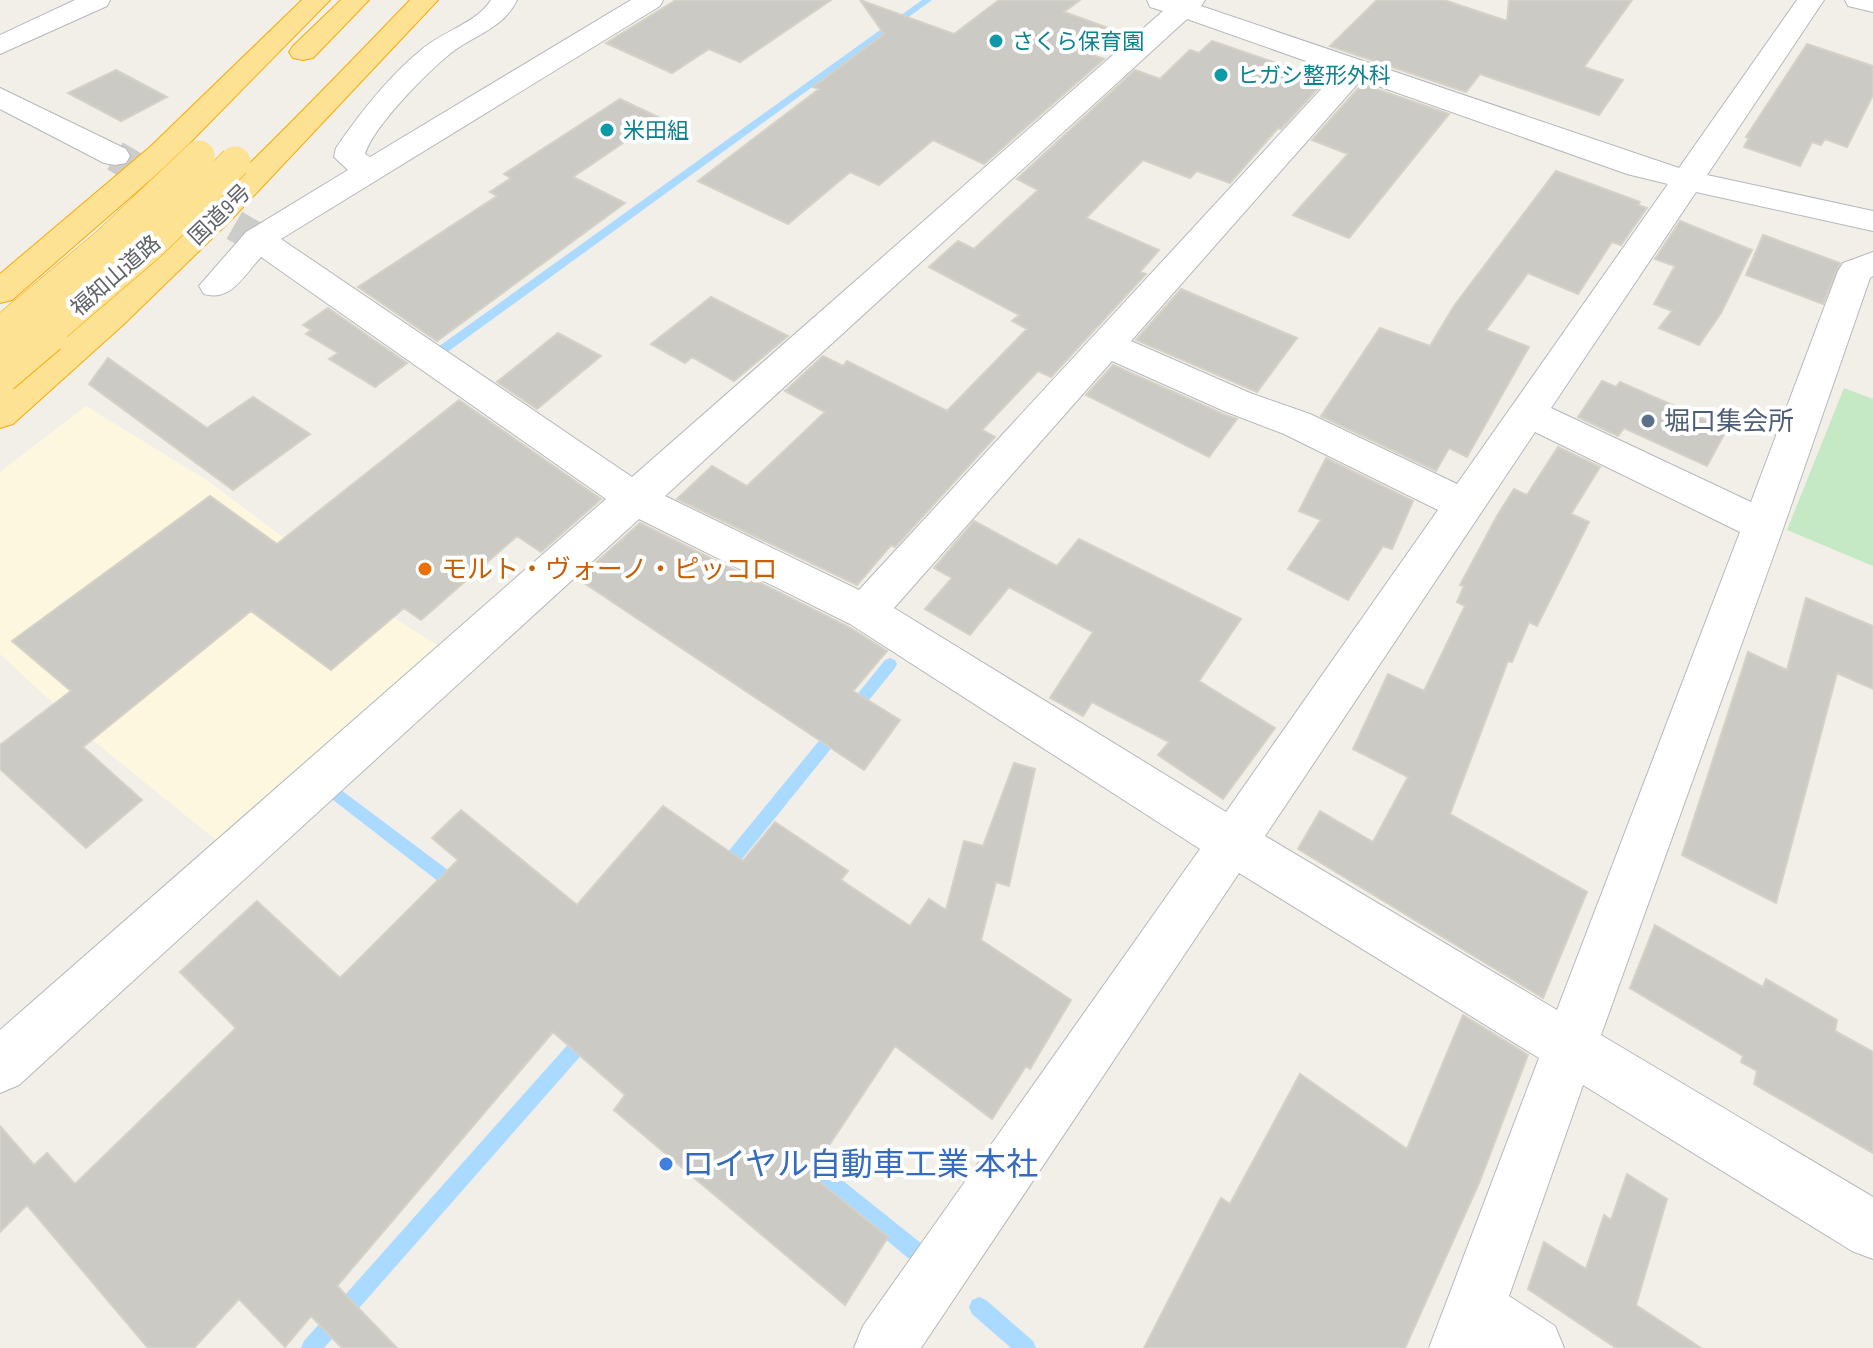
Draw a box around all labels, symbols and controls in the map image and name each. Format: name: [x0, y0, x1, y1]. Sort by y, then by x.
place label: さくら保育園: [1012, 29, 1144, 56]
marker: さくら保育園: [987, 32, 1005, 50]
place label: ヒガシ整形外科: [1237, 63, 1391, 90]
marker: ヒガシ整形外科: [1212, 66, 1230, 84]
place label: 米田組: [623, 118, 689, 145]
marker: 米田組: [598, 121, 616, 139]
street label: 国道9号: [183, 179, 257, 251]
street label: 福知山道路: [66, 230, 166, 322]
place label: 堀口集会所: [1664, 407, 1794, 438]
marker: 堀口集会所: [1639, 412, 1657, 430]
place label: モルト・ヴォーノ・ピッコロ: [441, 555, 777, 586]
marker: モルト・ヴォーノ・ピッコロ: [416, 560, 434, 578]
place label: ロイヤル自動車工業 本社: [682, 1146, 1038, 1185]
marker: ロイヤル自動車工業 本社: [657, 1155, 675, 1173]

